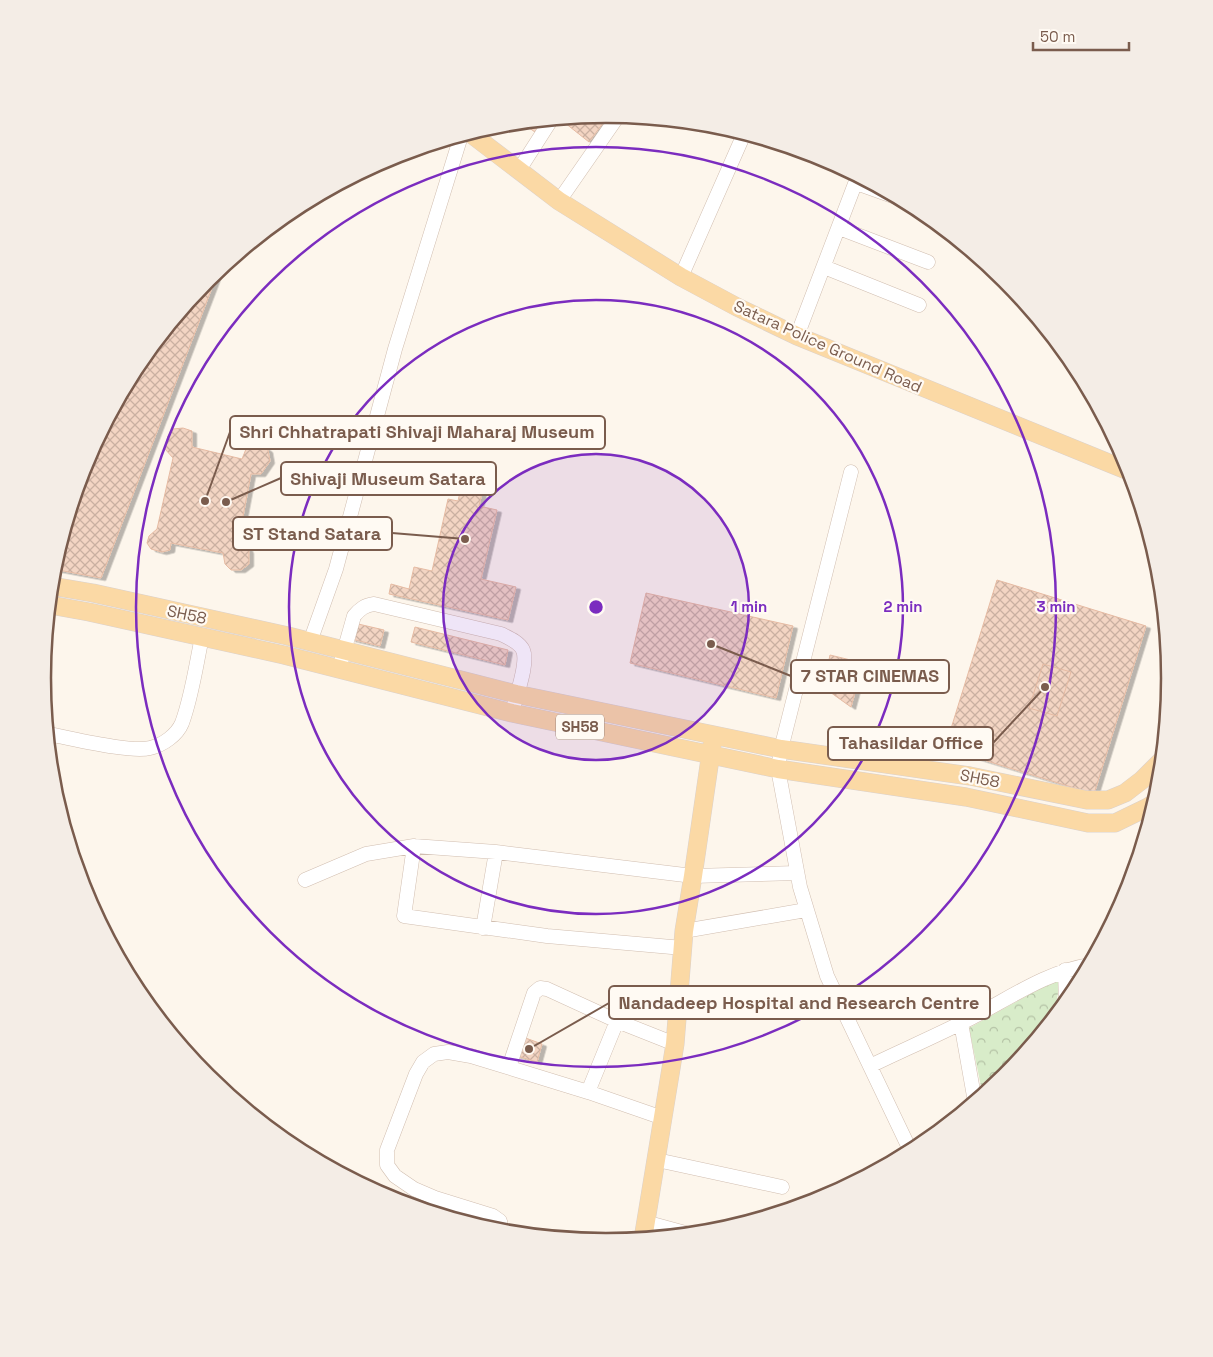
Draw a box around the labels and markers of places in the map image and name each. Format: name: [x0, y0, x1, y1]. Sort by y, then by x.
callout: Shri Chhatrapati Shivaji Maharaj Museum: [230, 416, 605, 449]
callout: Shivaji Museum Satara: [281, 462, 496, 495]
callout: ST Stand Satara: [233, 517, 392, 550]
centre of rings: [587, 598, 605, 616]
callout: 7 STAR CINEMAS: [791, 660, 949, 693]
callout: Tahasildar Office: [828, 727, 993, 760]
callout: Nandadeep Hospital and Research Centre: [609, 986, 990, 1019]

